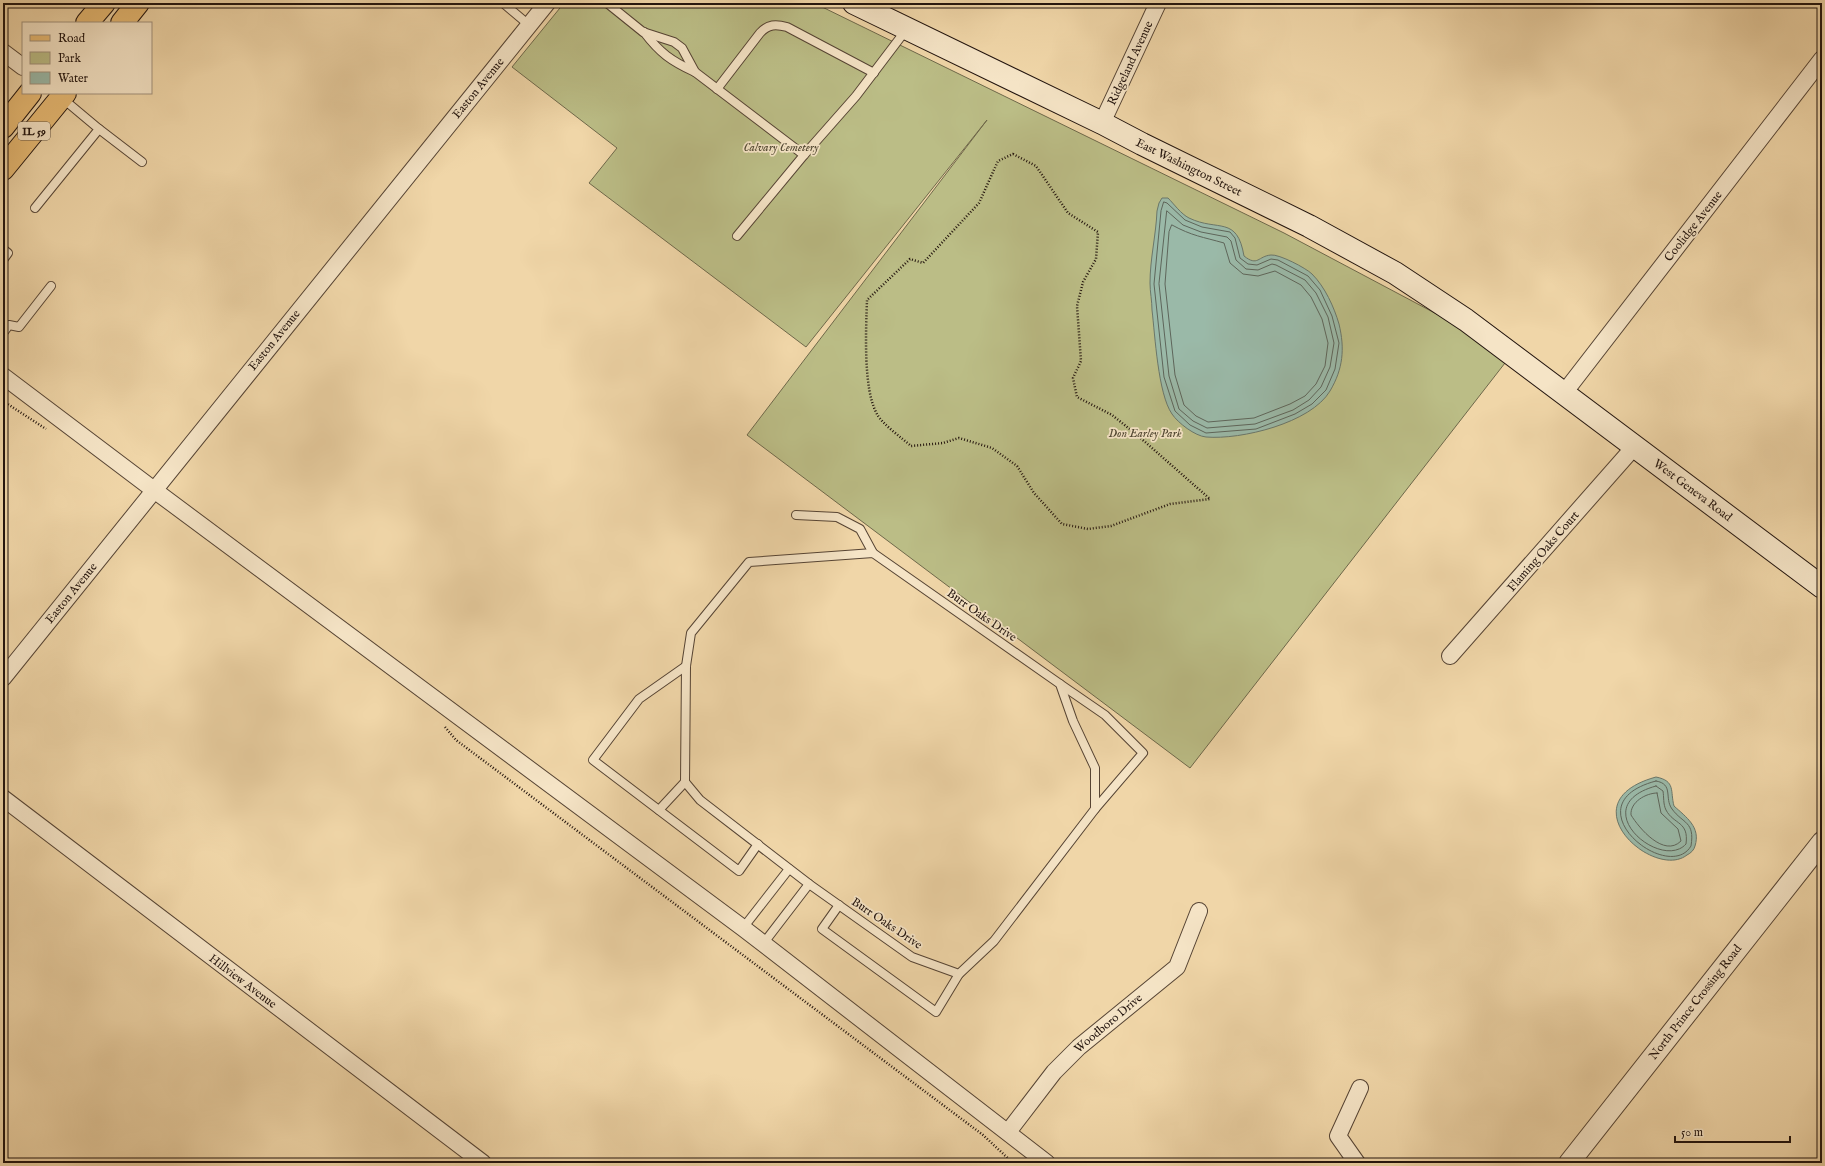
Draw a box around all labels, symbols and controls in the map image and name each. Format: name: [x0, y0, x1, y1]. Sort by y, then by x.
street label: Ridgeland Avenue: [1104, 18, 1157, 108]
legend: [22, 22, 152, 94]
text: Road: [58, 31, 86, 46]
text: Park: [58, 51, 81, 66]
street label: Easton Avenue: [449, 54, 508, 122]
text: Water: [58, 71, 89, 86]
road number: IL 59: [18, 122, 50, 140]
street label: East Washington Street: [1133, 135, 1244, 200]
park label: Calvary Cemetery: [744, 140, 819, 155]
street label: Coolidge Avenue: [1661, 188, 1726, 265]
street label: Easton Avenue: [245, 306, 304, 374]
park label: Don Earley Park: [1109, 426, 1182, 441]
street label: West Geneva Road: [1650, 456, 1735, 525]
street label: Flaming Oaks Court: [1504, 508, 1583, 595]
street label: Easton Avenue: [42, 559, 101, 627]
street label: Burr Oaks Drive: [944, 586, 1020, 645]
street label: Burr Oaks Drive: [849, 894, 925, 953]
street label: North Prince Crossing Road: [1646, 941, 1745, 1063]
street label: Hillview Avenue: [206, 951, 280, 1012]
street label: Woodboro Drive: [1071, 990, 1146, 1056]
scale bar: [1675, 1118, 1790, 1144]
text: 50 m: [1681, 1125, 1703, 1140]

